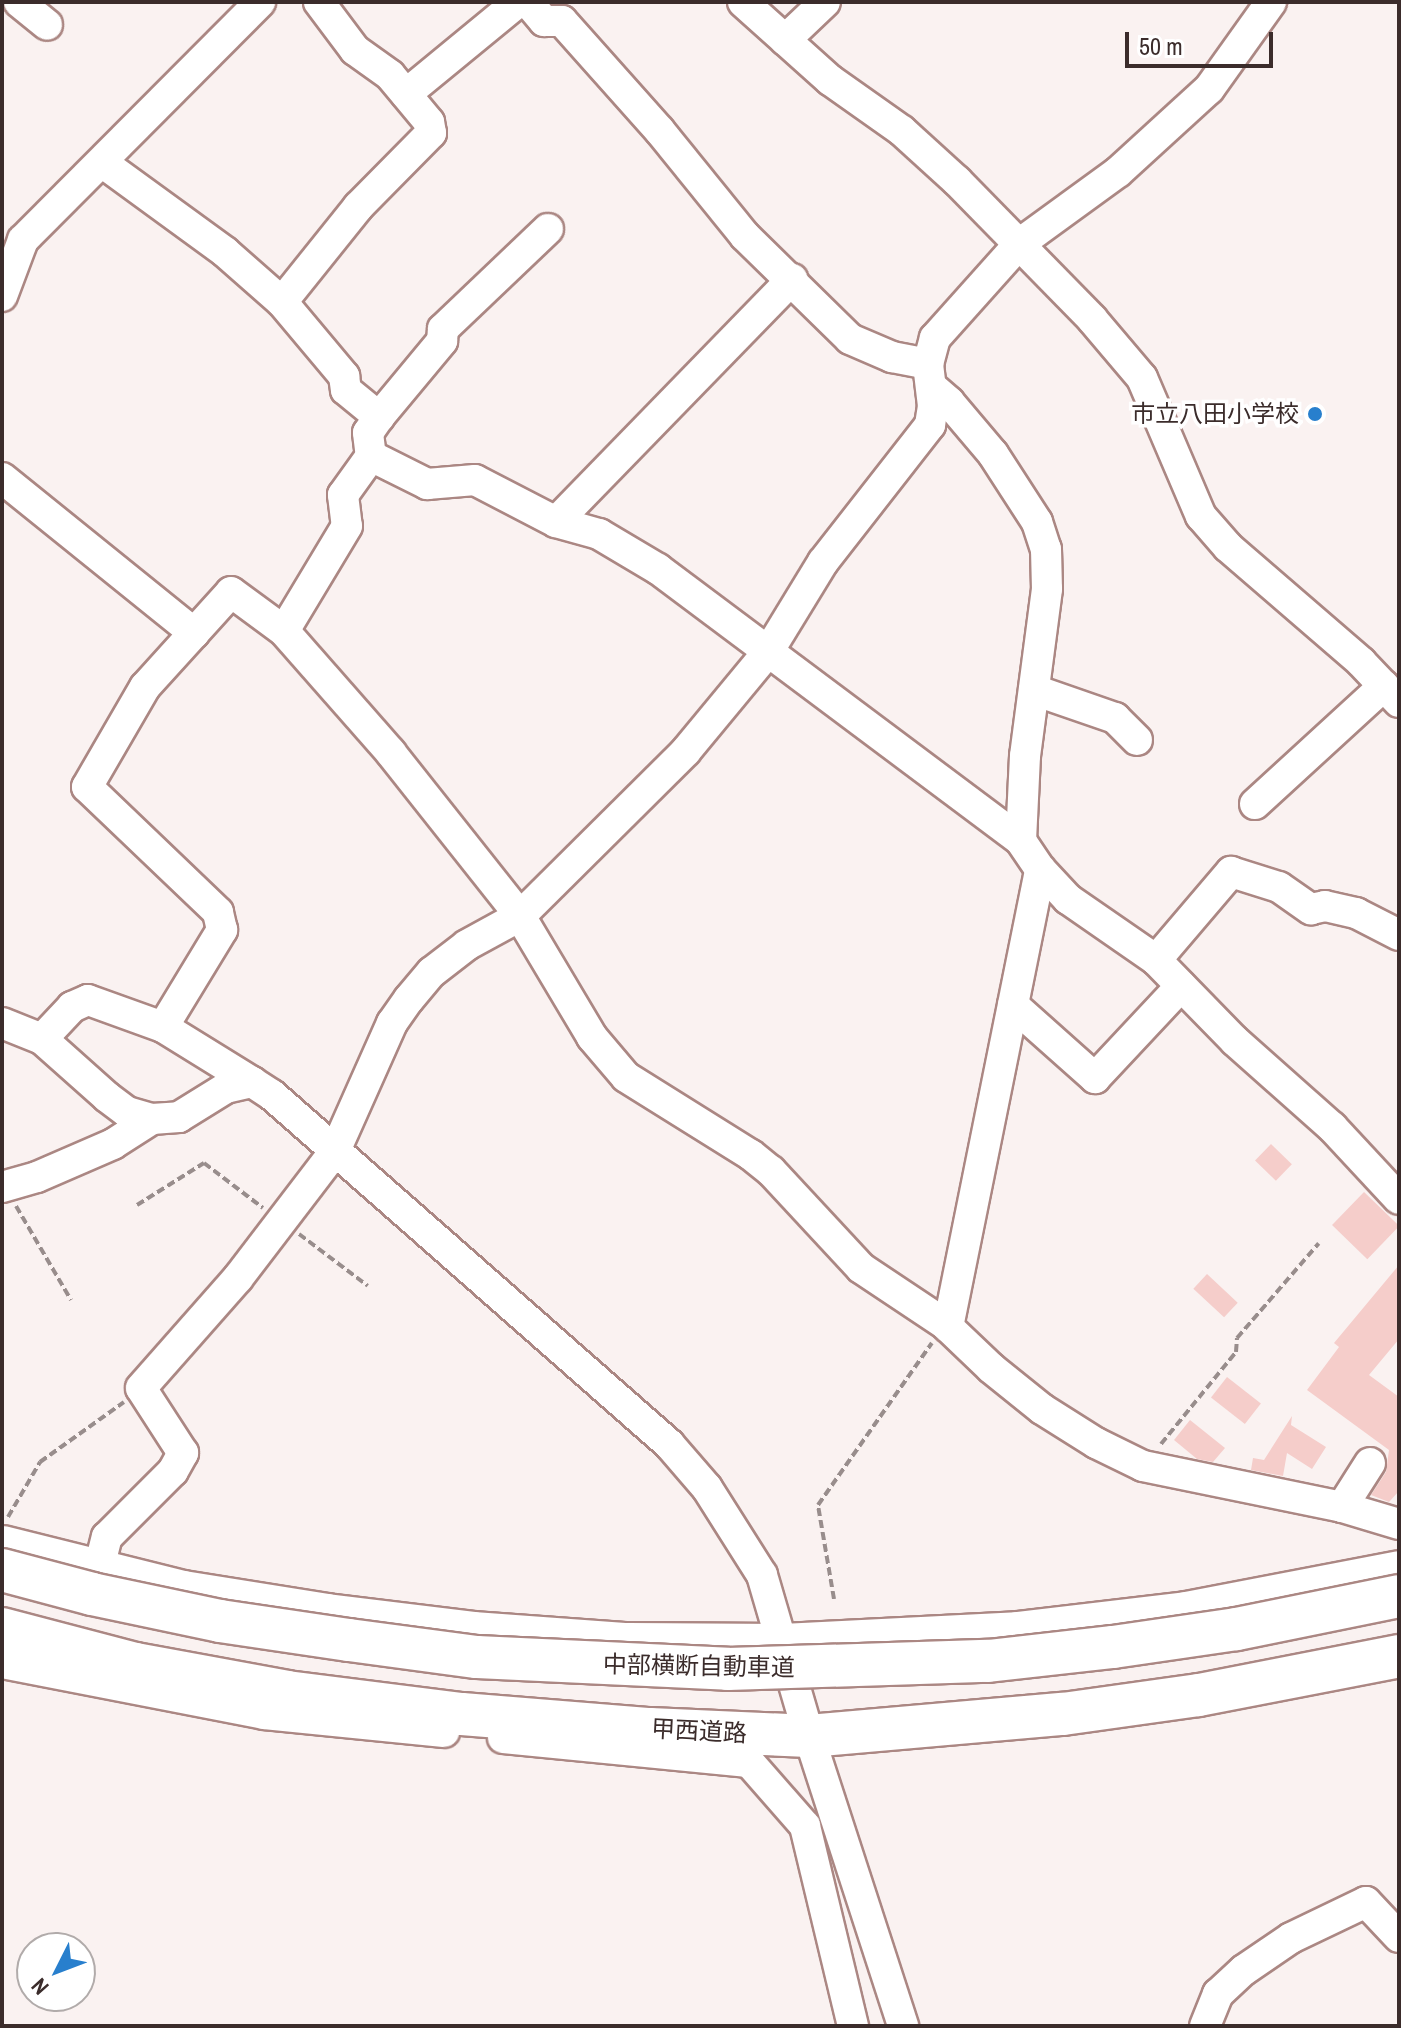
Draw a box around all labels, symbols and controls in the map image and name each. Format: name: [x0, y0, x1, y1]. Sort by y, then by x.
scale bar: [1129, 16, 1277, 66]
text: 50 m: [1139, 30, 1183, 62]
place label: 市立八田小学校: [1131, 400, 1299, 428]
marker: 市立八田小学校: [1306, 405, 1324, 423]
street label: 中部横断自動車道: [603, 1650, 795, 1682]
street label: 甲西道路: [650, 1714, 748, 1748]
north arrow: [16, 1932, 96, 2012]
text: N: [24, 1972, 55, 2002]

